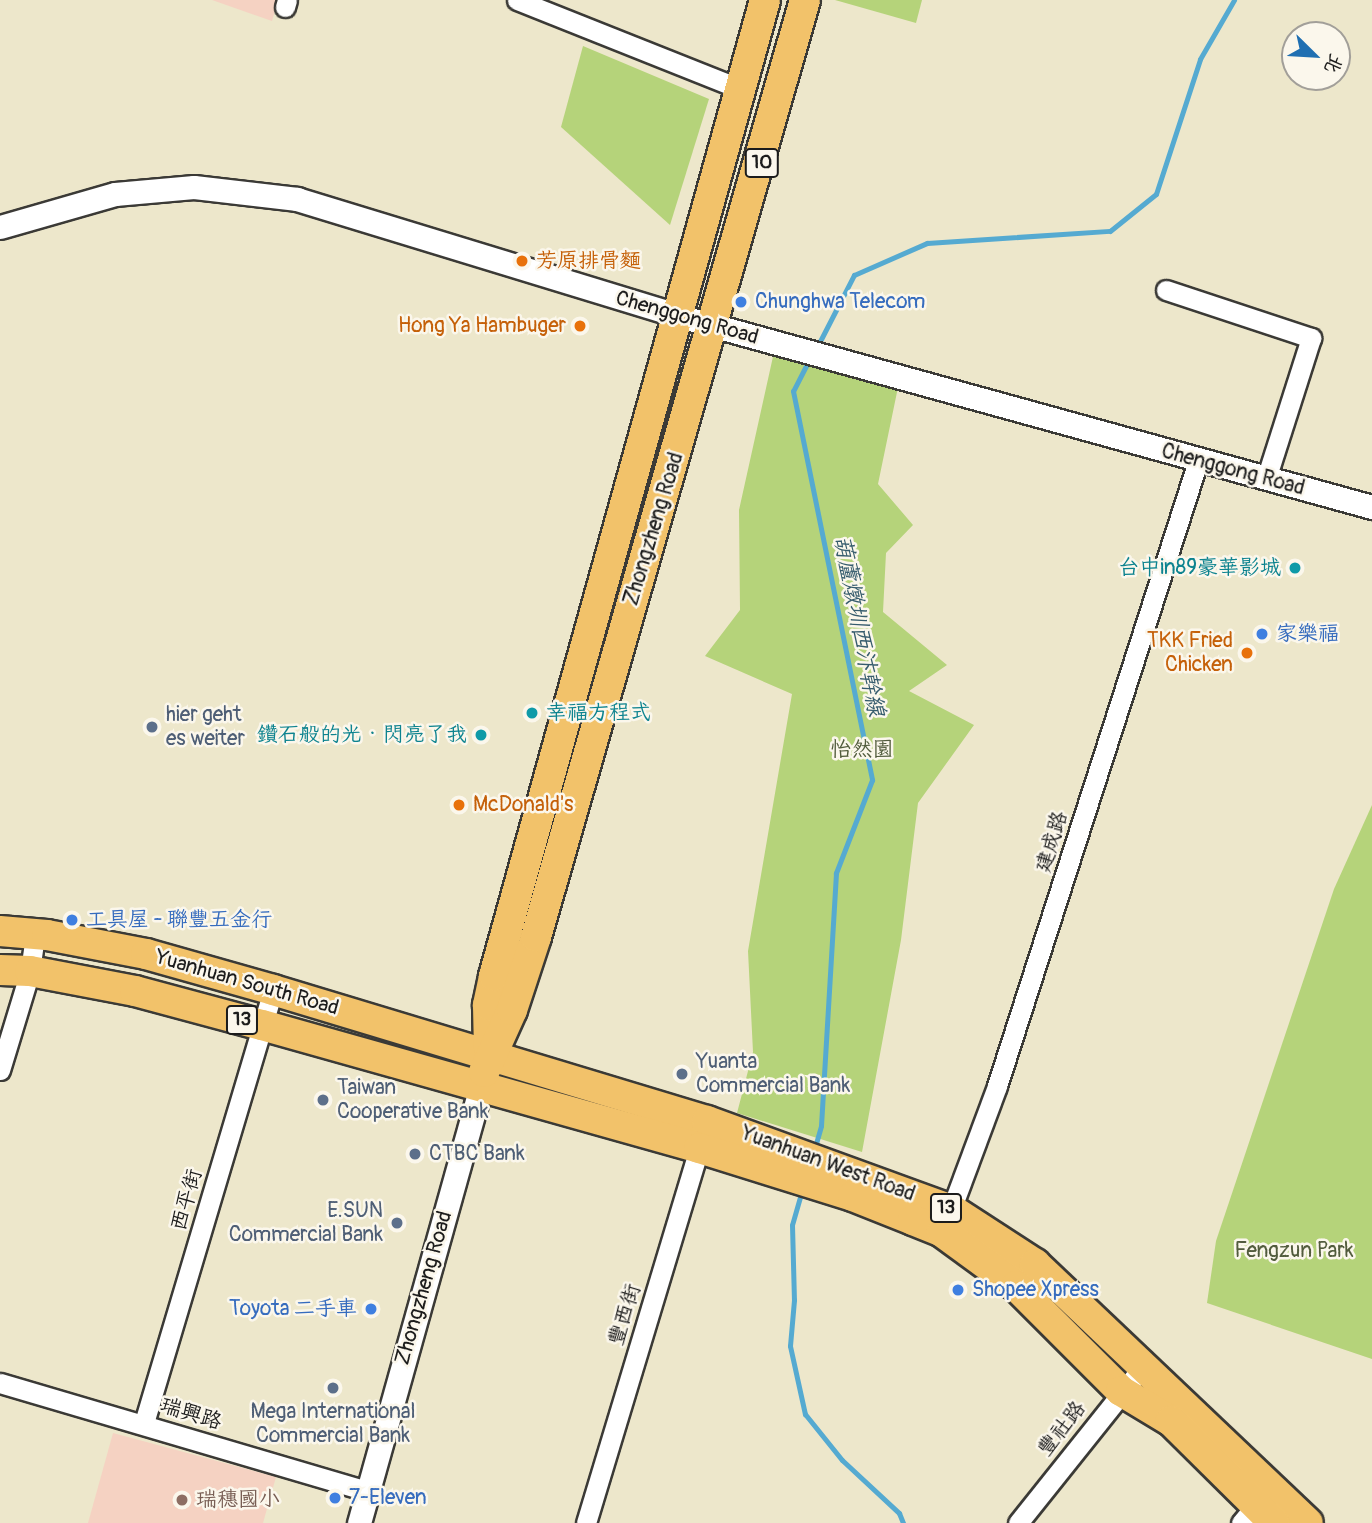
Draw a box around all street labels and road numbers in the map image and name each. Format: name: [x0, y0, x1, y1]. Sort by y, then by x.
road number: 10: [744, 148, 780, 178]
street label: Chenggong Road: [613, 286, 761, 350]
street label: Chenggong Road: [1159, 439, 1307, 501]
street label: Zhongzheng Road: [619, 449, 689, 609]
street label: 建成路: [1031, 808, 1073, 876]
street label: Yuanhuan South Road: [152, 945, 342, 1021]
road number: 13: [224, 1004, 260, 1036]
street label: Yuanhuan West Road: [738, 1121, 918, 1207]
street label: 西平街: [166, 1166, 208, 1234]
road number: 13: [928, 1192, 964, 1224]
street label: Zhongzheng Road: [390, 1208, 458, 1368]
street label: 豐西街: [604, 1281, 646, 1349]
street label: 瑞興路: [157, 1393, 225, 1435]
street label: 豐社路: [1033, 1396, 1091, 1462]

